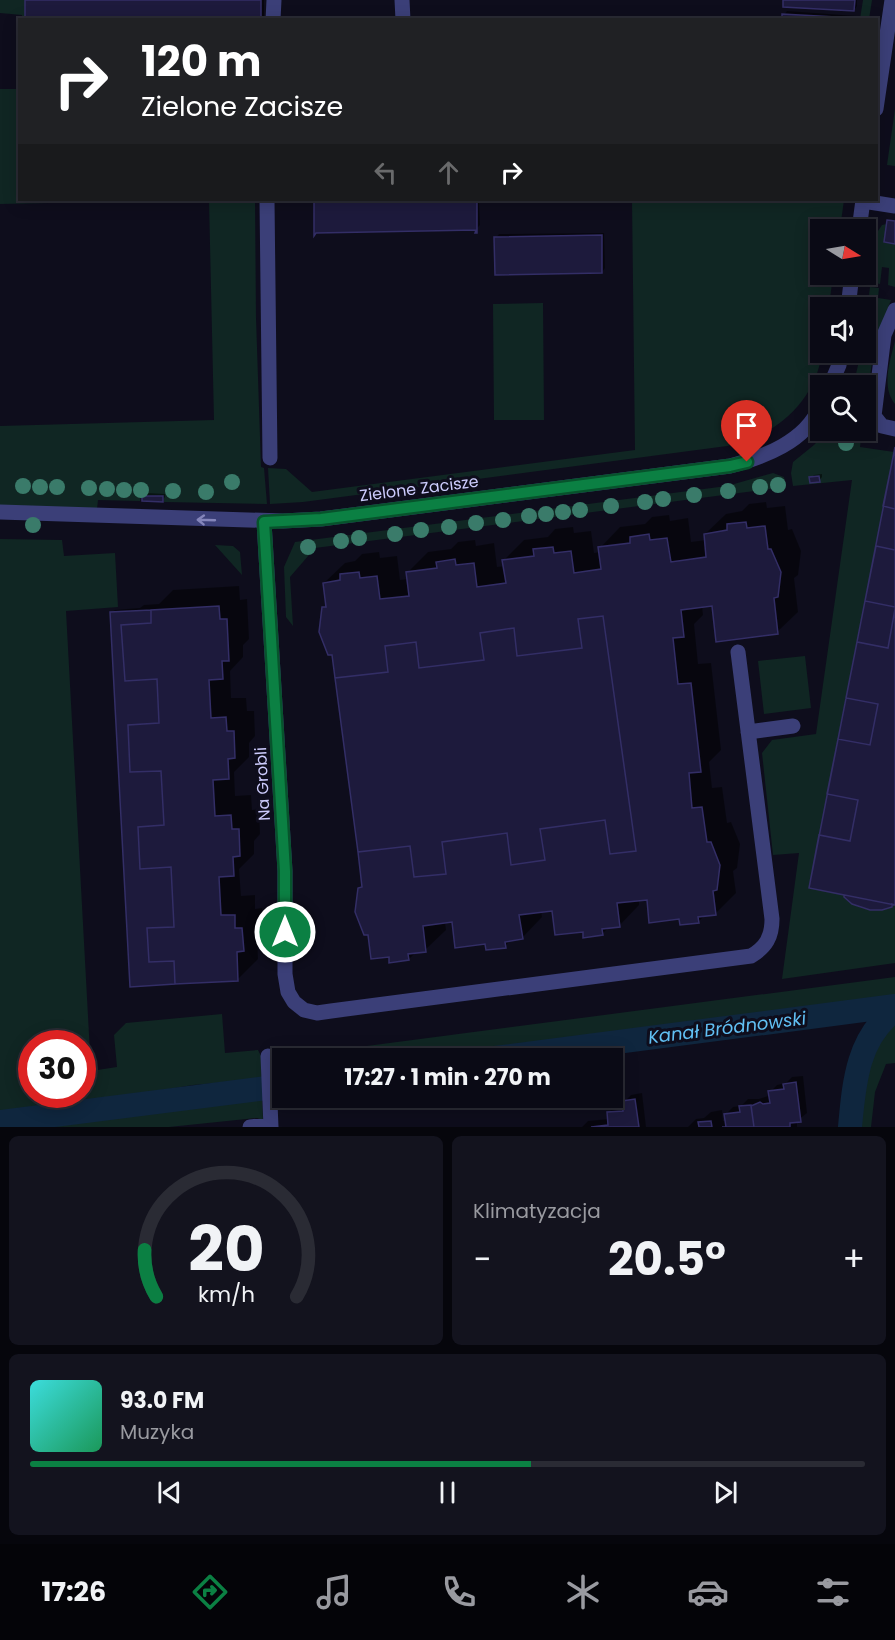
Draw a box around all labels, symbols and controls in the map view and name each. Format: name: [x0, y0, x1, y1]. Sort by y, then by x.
text: 120 m: [141, 32, 262, 91]
icon: right: [42, 42, 120, 120]
text: Zielone Zacisze: [141, 88, 343, 125]
icon: left: [369, 156, 402, 189]
icon: ahead: [432, 156, 465, 189]
icon: right: [495, 156, 528, 189]
north arrow: [810, 219, 876, 285]
map controls: [810, 219, 876, 441]
button: sound: [810, 297, 876, 363]
button: search: [810, 375, 876, 441]
pin: [721, 400, 772, 462]
icon: arrive: [730, 409, 763, 442]
street label: Zielone Zacisze: [358, 470, 480, 507]
one-way arrow: [196, 514, 216, 525]
street label: Na Grobli: [249, 747, 276, 821]
position arrow: [253, 900, 317, 964]
water label: Kanał Bródnowski: [647, 1005, 808, 1050]
speed limit sign: 30: [18, 1030, 96, 1108]
text: 17:27 · 1 min · 270 m: [344, 1062, 551, 1093]
text: Klimatyzacja: [473, 1197, 601, 1225]
text: 20: [188, 1205, 264, 1293]
text: 20.5°: [608, 1228, 726, 1291]
text: −: [473, 1236, 491, 1283]
text: +: [842, 1236, 865, 1283]
text: km/h: [197, 1280, 255, 1311]
text: 93.0 FM: [120, 1385, 204, 1416]
text: Muzyka: [120, 1418, 194, 1446]
icon: previous: [153, 1476, 186, 1509]
icon: pause: [431, 1476, 464, 1509]
icon: next: [709, 1476, 742, 1509]
icon: directions: [189, 1571, 231, 1613]
icon: music: [313, 1571, 355, 1613]
icon: phone: [438, 1571, 480, 1613]
icon: climate: [562, 1571, 604, 1613]
icon: car: [687, 1571, 729, 1613]
icon: filters: [812, 1571, 854, 1613]
text: 17:26: [41, 1573, 106, 1610]

